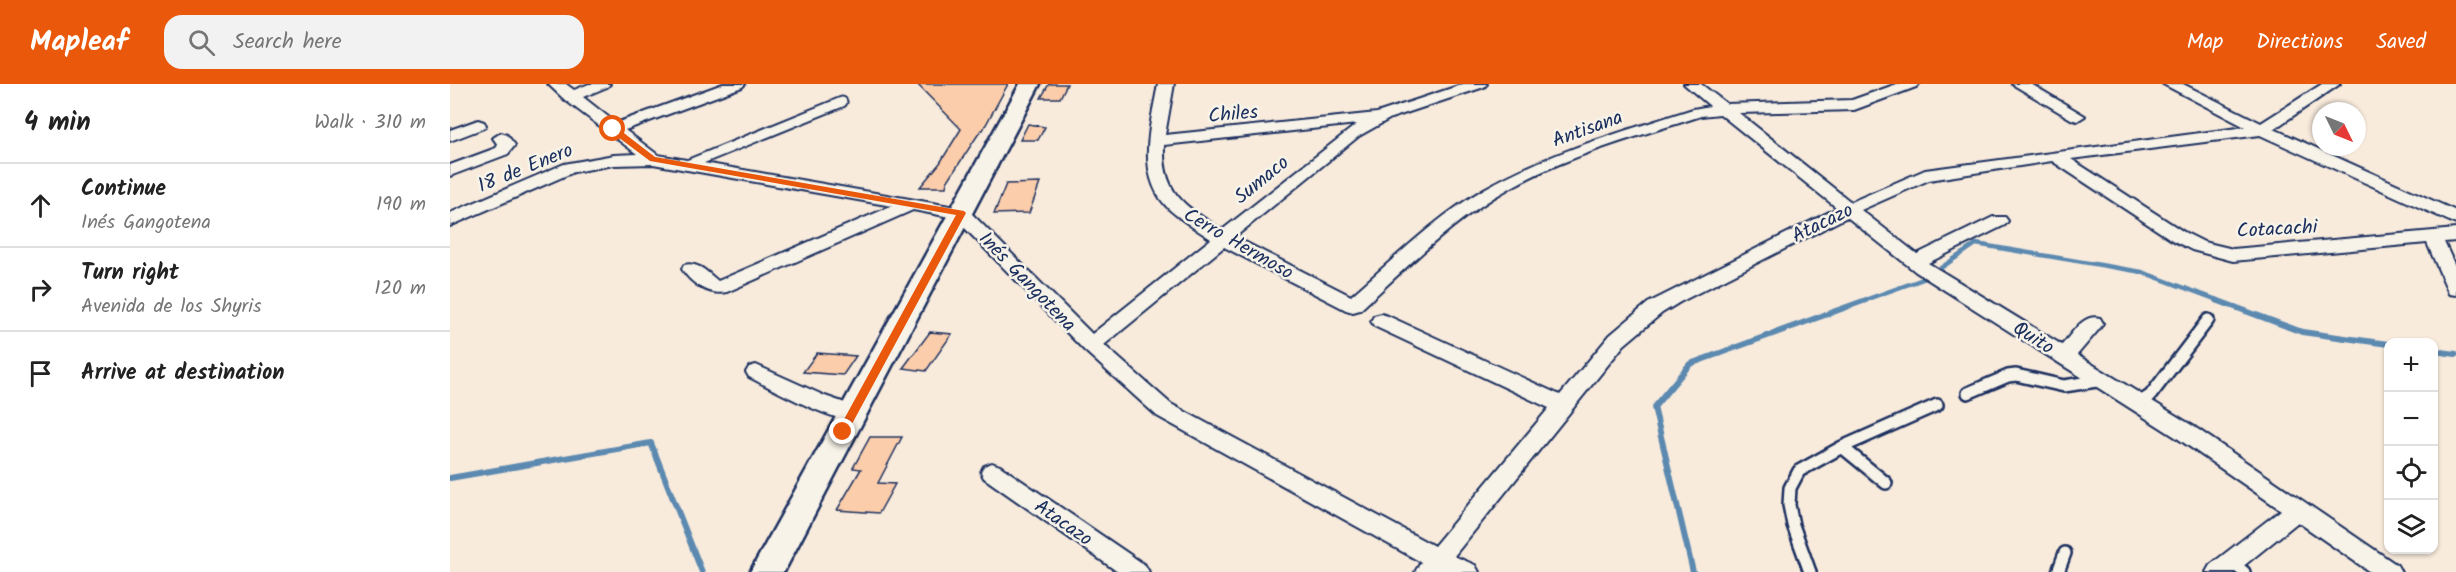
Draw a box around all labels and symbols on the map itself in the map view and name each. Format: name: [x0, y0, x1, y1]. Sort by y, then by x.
street label: Chiles: [1207, 97, 1260, 133]
street label: Antisana: [1548, 102, 1628, 157]
north arrow: [2312, 102, 2366, 156]
route start: [599, 115, 625, 141]
street label: 18 de Enero: [473, 135, 578, 202]
street label: Sumaco: [1228, 148, 1297, 213]
street label: Atacazo: [1786, 195, 1859, 253]
street label: Cerro Hermoso: [1177, 200, 1299, 289]
street label: Cotacachi: [2236, 212, 2320, 248]
street label: Inés Gangotena: [970, 225, 1083, 340]
street label: Quito: [2006, 313, 2060, 364]
route end: [829, 418, 855, 444]
street label: Atacazo: [1027, 492, 1099, 556]

